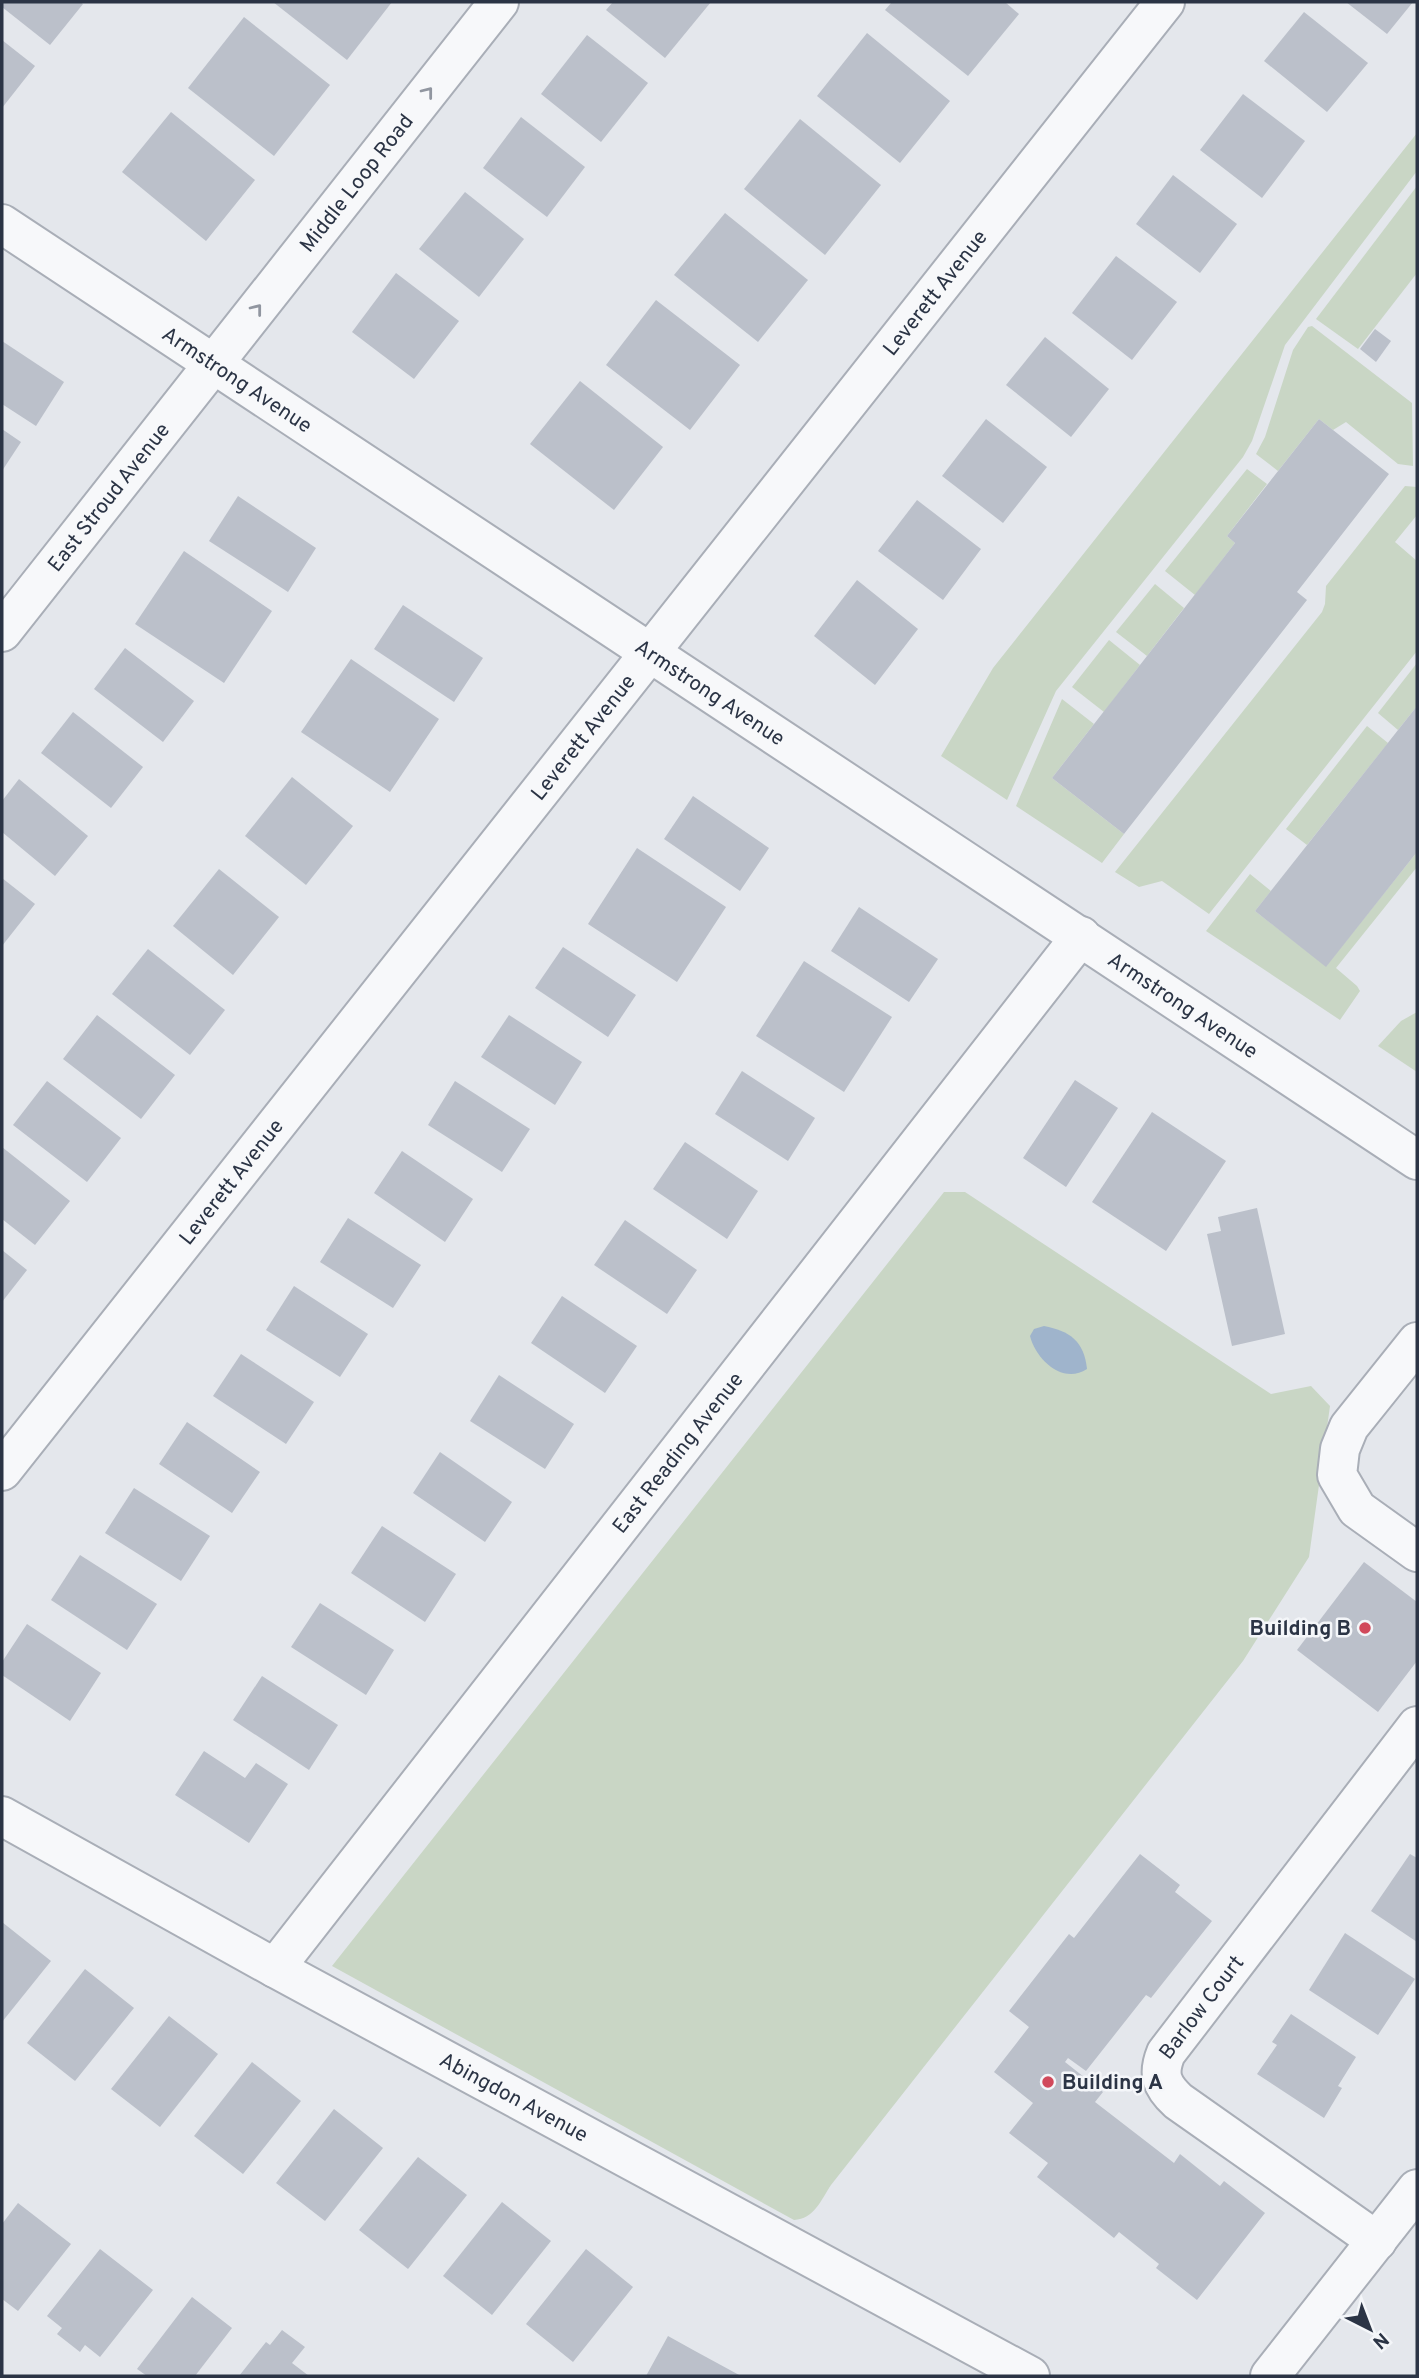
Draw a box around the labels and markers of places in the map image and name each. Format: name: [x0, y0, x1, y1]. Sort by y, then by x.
place label: Building B: [1250, 1616, 1351, 1643]
marker: Building B: [1357, 1620, 1373, 1636]
place label: Building A: [1062, 2070, 1163, 2097]
marker: Building A: [1040, 2074, 1056, 2090]

